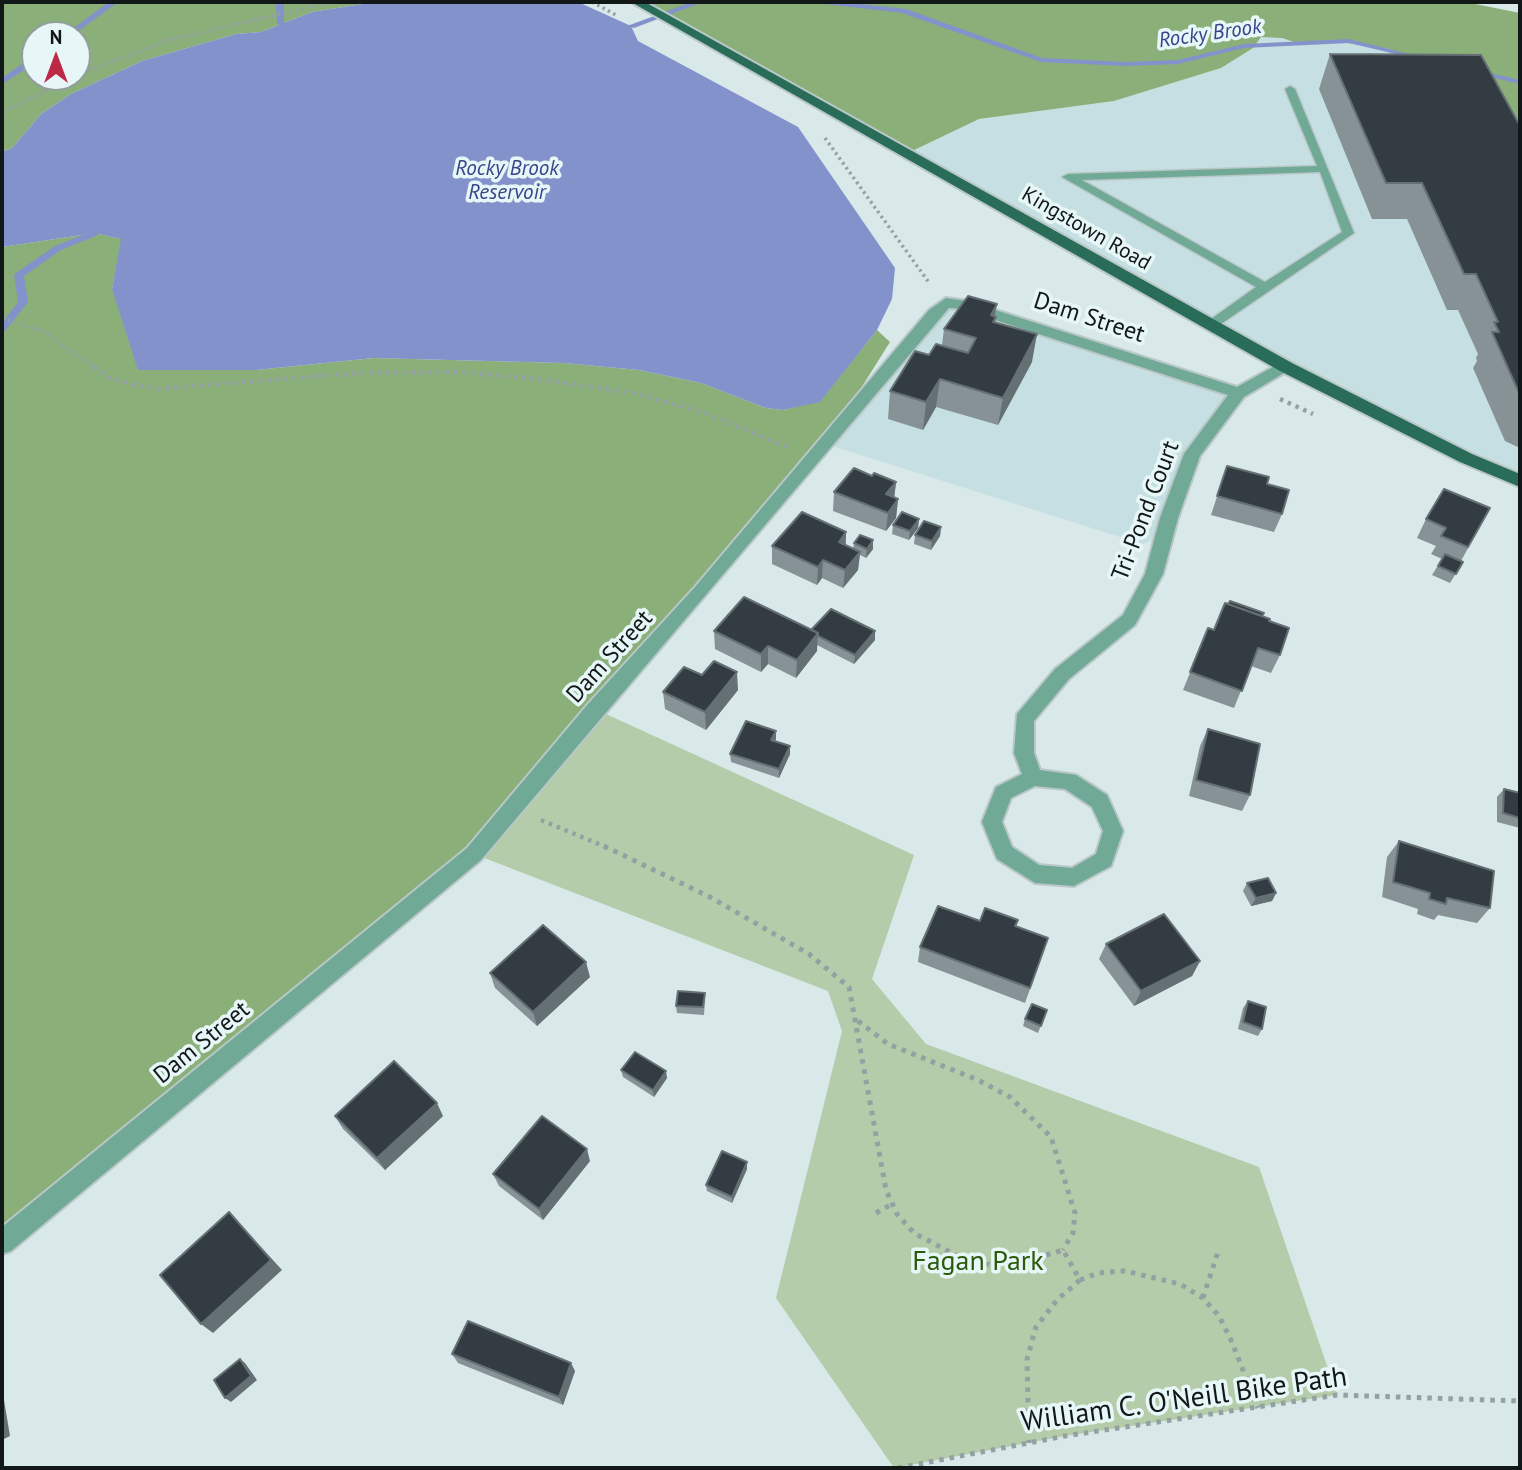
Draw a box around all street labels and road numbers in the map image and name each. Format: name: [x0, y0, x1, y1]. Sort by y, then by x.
street label: Kingstown Road: [1017, 182, 1155, 276]
street label: Dam Street: [1030, 287, 1148, 349]
street label: Tri-Pond Court: [1106, 437, 1186, 585]
street label: Dam Street: [561, 605, 659, 709]
street label: Dam Street: [148, 996, 256, 1090]
street label: William C. O'Neill Bike Path: [1019, 1360, 1349, 1440]

